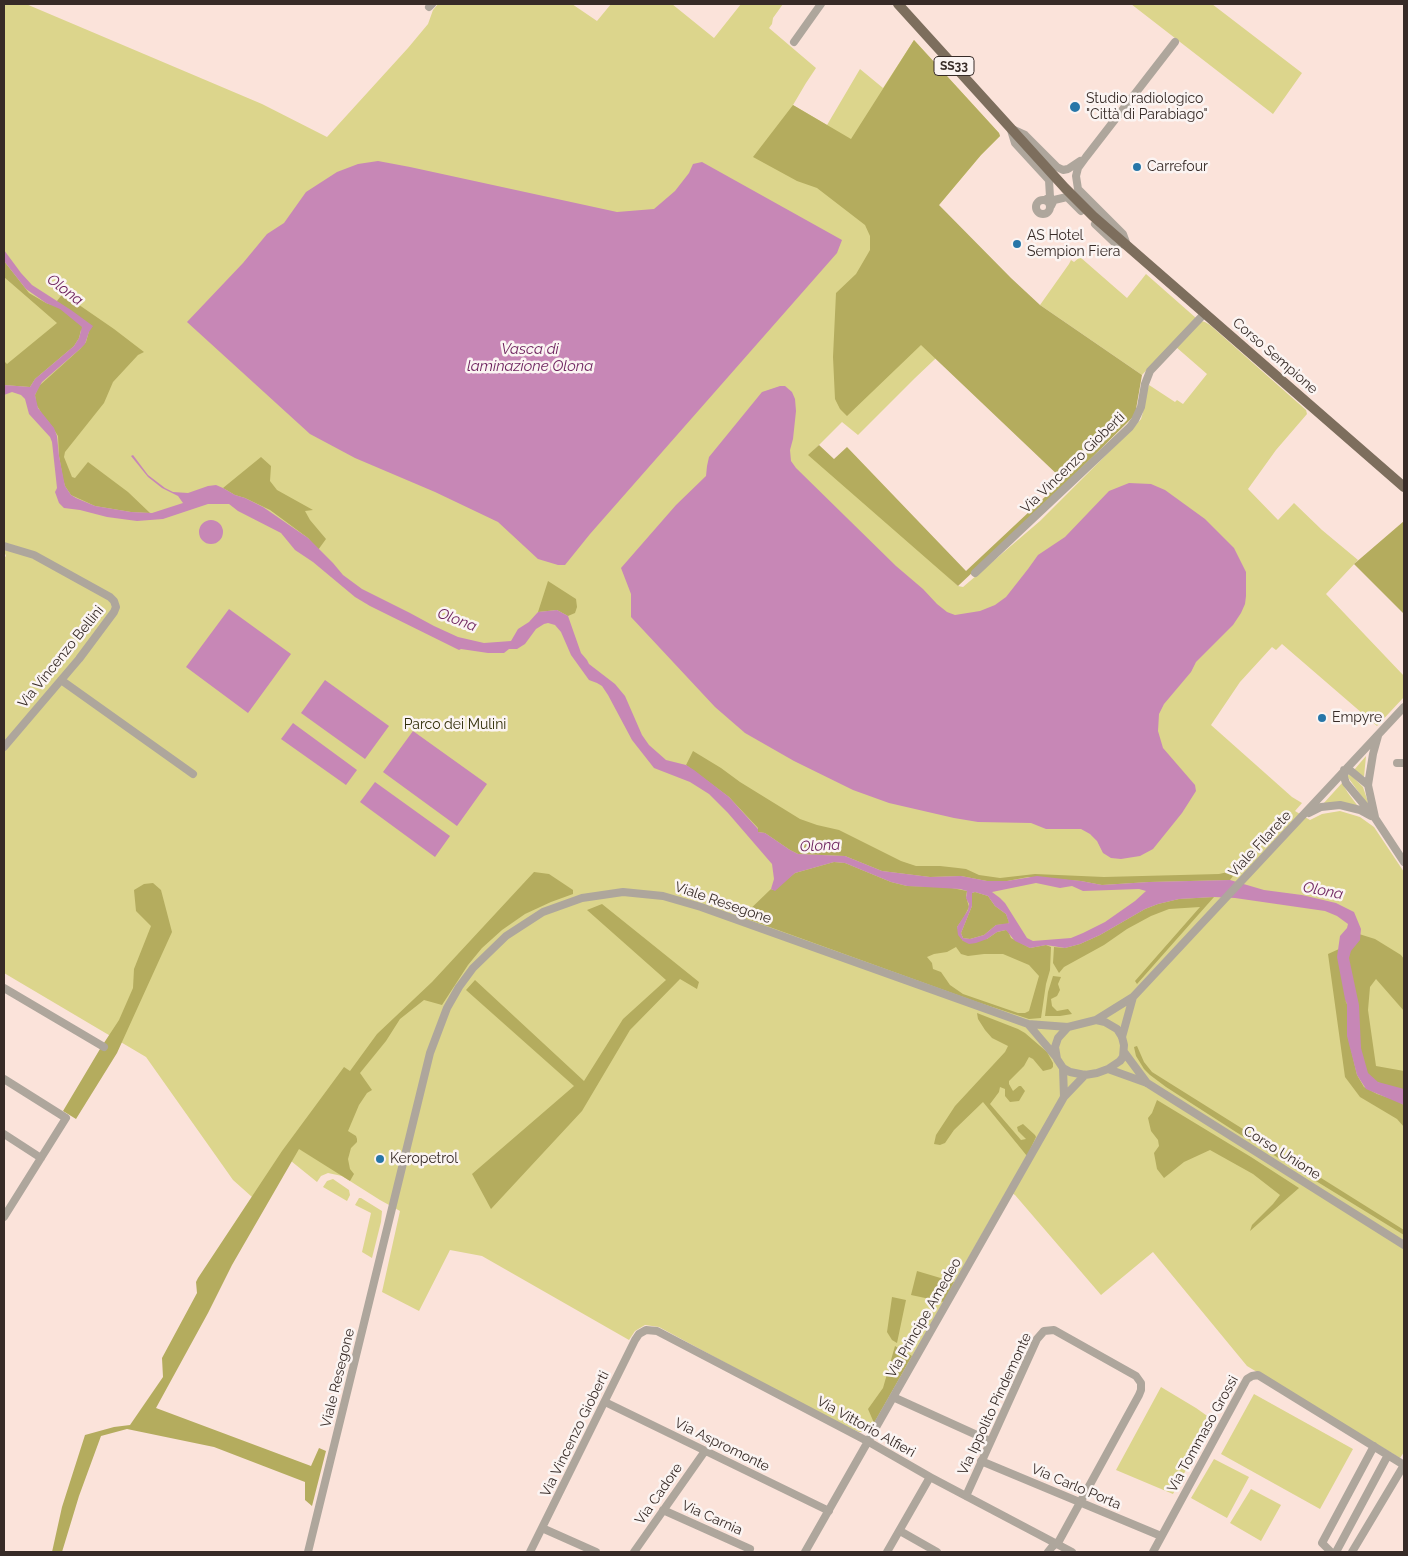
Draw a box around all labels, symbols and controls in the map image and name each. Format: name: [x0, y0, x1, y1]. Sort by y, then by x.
road number: SS33: [934, 56, 974, 76]
place label: Studio radiologico "Città di Parabiago": [1086, 91, 1208, 124]
marker: Studio radiologico "Città di Parabiago": [1068, 100, 1082, 114]
place label: Carrefour: [1147, 159, 1208, 175]
marker: Carrefour: [1131, 161, 1143, 173]
place label: AS Hotel Sempion Fiera: [1027, 228, 1120, 260]
marker: AS Hotel Sempion Fiera: [1011, 238, 1023, 250]
water label: Olona: [43, 271, 87, 309]
street label: Corso Sempione: [1229, 314, 1321, 398]
water label: Vasca di laminazione Olona: [467, 340, 593, 375]
street label: Via Vincenzo Gioberti: [1018, 409, 1128, 517]
street label: Via Vincenzo Bellini: [15, 603, 107, 711]
water label: Olona: [435, 604, 479, 636]
place label: Empyre: [1332, 710, 1382, 726]
marker: Empyre: [1316, 712, 1328, 724]
park label: Parco dei Mulini: [404, 717, 506, 733]
street label: Viale Filarete: [1225, 808, 1295, 880]
water label: Olona: [799, 836, 841, 856]
water label: Olona: [1301, 878, 1345, 904]
street label: Viale Resegone: [672, 879, 774, 927]
street label: Corso Unione: [1240, 1123, 1324, 1183]
place label: Keropetrol: [390, 1151, 458, 1167]
marker: Keropetrol: [374, 1153, 386, 1165]
street label: Via Principe Amedeo: [883, 1255, 965, 1381]
street label: Viale Resegone: [318, 1327, 358, 1429]
street label: Via Ippolito Pindemonte: [955, 1330, 1035, 1478]
street label: Via Vincenzo Gioberti: [537, 1368, 613, 1500]
street label: Via Tommaso Grossi: [1164, 1373, 1242, 1495]
street label: Via Vittorio Alfieri: [814, 1393, 918, 1461]
street label: Via Aspromonte: [672, 1415, 772, 1475]
street label: Via Cadore: [632, 1460, 686, 1528]
street label: Via Carlo Porta: [1029, 1461, 1123, 1513]
street label: Via Carnia: [679, 1497, 745, 1539]

